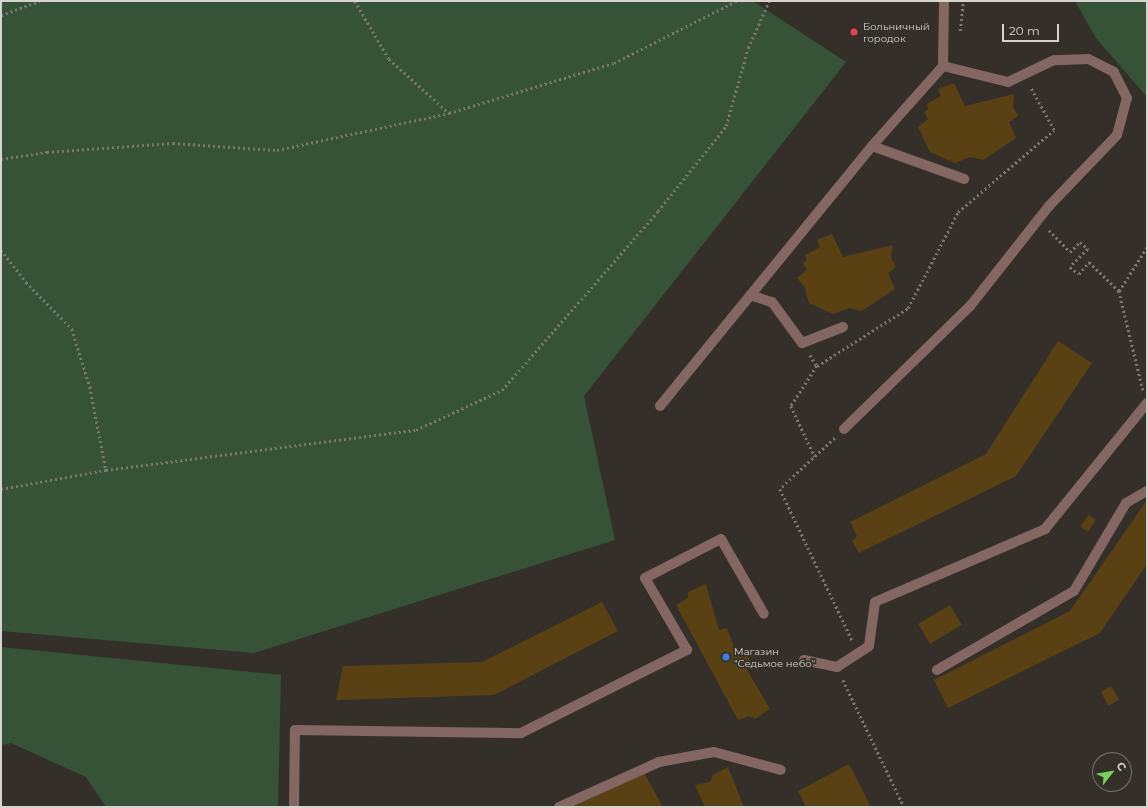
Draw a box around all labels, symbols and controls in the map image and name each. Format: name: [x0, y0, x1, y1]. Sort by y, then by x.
scale bar: [1004, 16, 1061, 42]
place label: Больничный городок: [863, 20, 930, 44]
text: 20 m: [1009, 23, 1040, 38]
marker: Больничный городок: [848, 26, 860, 38]
place label: Магазин "Седьмое небо": [734, 645, 815, 668]
marker: Магазин "Седьмое небо": [721, 652, 731, 662]
north arrow: [1092, 752, 1132, 792]
text: С: [1113, 759, 1129, 773]

